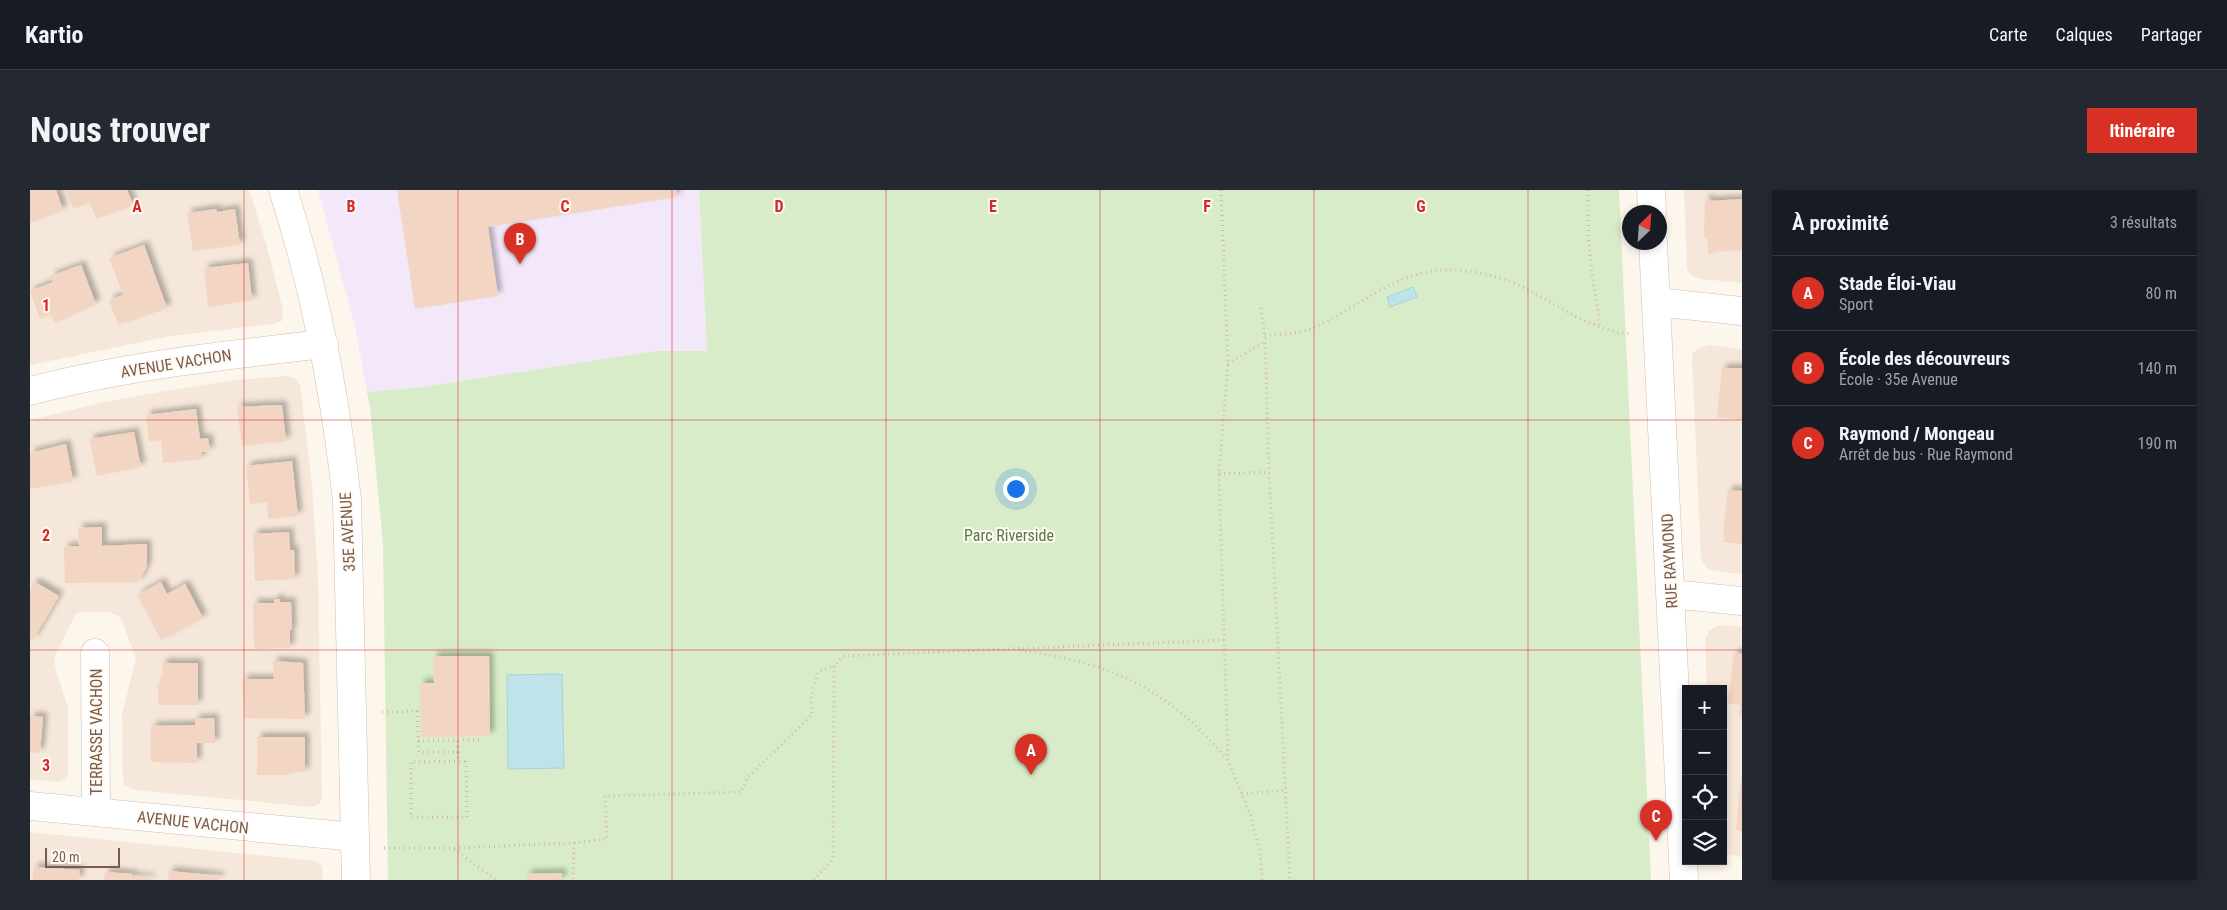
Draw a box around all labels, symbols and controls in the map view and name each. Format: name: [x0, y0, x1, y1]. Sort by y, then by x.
text: Kartio: [25, 21, 83, 49]
text: Carte: [1989, 24, 2028, 45]
text: Calques: [2056, 24, 2113, 45]
text: Partager: [2141, 24, 2202, 45]
button: Itinéraire: [2087, 108, 2197, 153]
text: Nous trouver: [30, 110, 210, 151]
text: A: [132, 197, 142, 216]
text: B: [347, 197, 356, 216]
text: C: [560, 197, 570, 216]
text: D: [774, 197, 784, 216]
text: E: [989, 197, 997, 216]
text: F: [1203, 197, 1211, 216]
text: G: [1416, 197, 1426, 216]
north arrow: [1622, 205, 1667, 250]
text: À proximité: [1792, 211, 1889, 235]
text: 3 résultats: [2110, 213, 2177, 232]
pin: B: [504, 223, 536, 264]
text: Stade Éloi-Viau: [1839, 272, 1956, 295]
text: A: [1803, 284, 1813, 303]
text: 80 m: [2145, 284, 2177, 303]
text: Sport: [1839, 295, 1873, 314]
text: 1: [42, 296, 50, 315]
street label: AVENUE VACHON: [119, 345, 233, 382]
text: École des découvreurs: [1839, 347, 2010, 370]
text: B: [1804, 359, 1812, 378]
text: 140 m: [2138, 359, 2177, 378]
text: École · 35e Avenue: [1839, 370, 1958, 389]
text: Raymond / Mongeau: [1839, 422, 1994, 445]
text: C: [1803, 434, 1813, 453]
text: 190 m: [2138, 434, 2177, 453]
text: Arrêt de bus · Rue Raymond: [1839, 445, 2013, 464]
your location: [1003, 476, 1029, 502]
street label: 35E AVENUE: [336, 492, 359, 572]
street label: RUE RAYMOND: [1658, 513, 1681, 609]
text: 2: [42, 526, 50, 545]
park label: Parc Riverside: [964, 526, 1054, 545]
street label: TERRASSE VACHON: [87, 669, 106, 795]
map controls: [1682, 685, 1727, 865]
button: +: [1682, 685, 1727, 730]
button: −: [1682, 730, 1727, 775]
pin: A: [1015, 734, 1047, 775]
text: 3: [42, 756, 50, 775]
button: locate: [1682, 775, 1727, 820]
pin: C: [1640, 800, 1672, 841]
street label: AVENUE VACHON: [136, 807, 250, 838]
button: layers: [1682, 820, 1727, 865]
scale bar: [45, 845, 120, 868]
text: 20 m: [52, 849, 80, 865]

